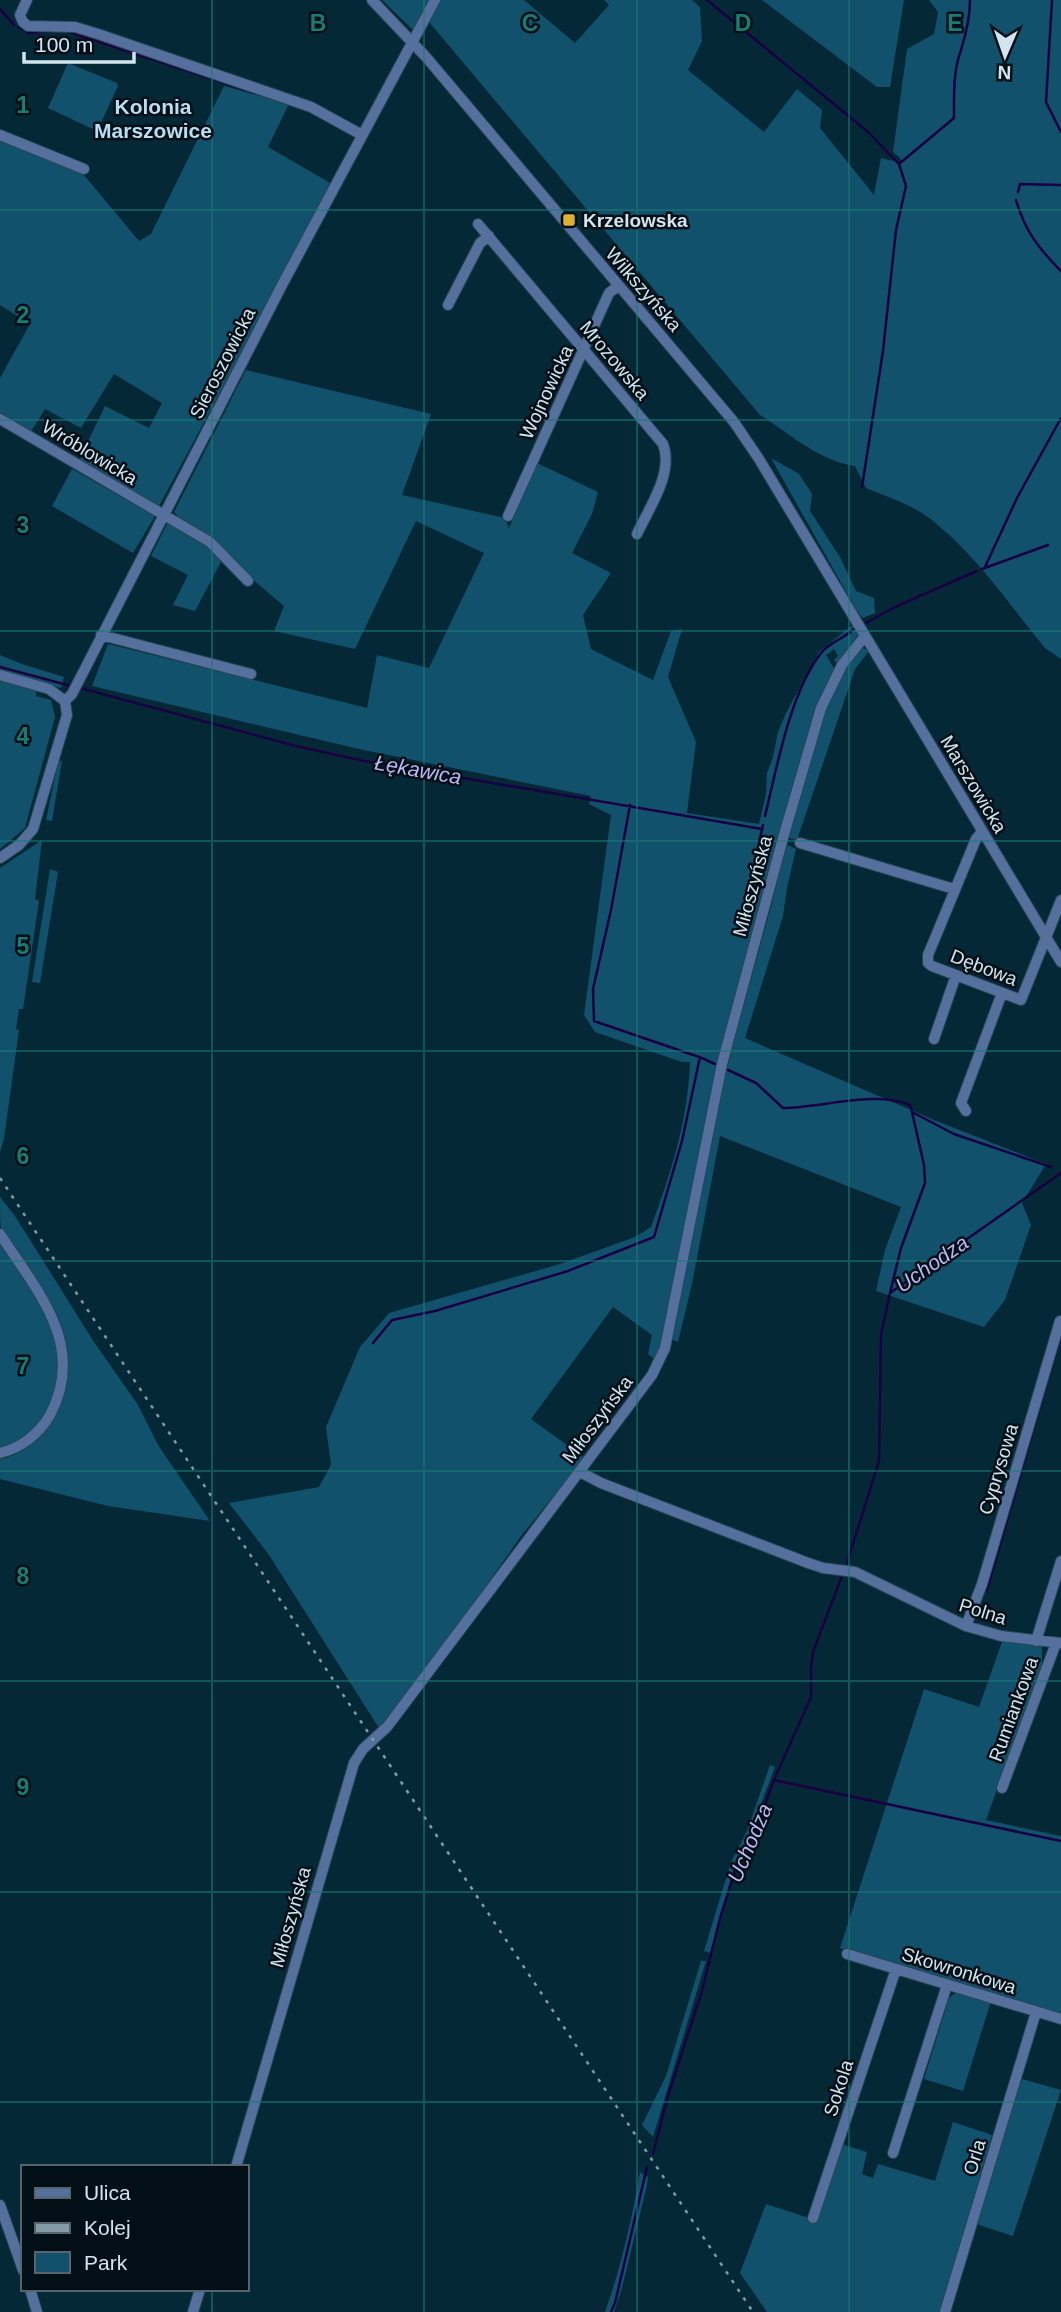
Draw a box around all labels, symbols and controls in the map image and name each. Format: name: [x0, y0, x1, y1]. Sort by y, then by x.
text: B: [310, 10, 326, 36]
text: C: [522, 10, 538, 36]
text: D: [735, 10, 751, 36]
text: E: [947, 10, 963, 36]
scale bar: [24, 21, 135, 65]
north arrow: [970, 21, 1040, 91]
text: 100 m: [35, 33, 93, 56]
text: N: [997, 62, 1012, 83]
text: 1: [17, 92, 30, 118]
district label: Kolonia Marszowice: [94, 95, 212, 142]
place label: Krzelowska: [583, 210, 688, 231]
marker: Krzelowska: [561, 212, 577, 228]
street label: Wilkszyńska: [601, 243, 686, 336]
text: 2: [17, 302, 29, 328]
street label: Sieroszowicka: [186, 304, 260, 422]
street label: Mrozowska: [576, 317, 654, 404]
street label: Wojnowicka: [516, 342, 577, 442]
street label: Wróblowicka: [38, 416, 142, 489]
text: 3: [17, 512, 29, 538]
text: 4: [17, 723, 30, 749]
street label: Marszowicka: [936, 732, 1011, 837]
water label: Łękawica: [373, 751, 463, 788]
street label: Miłoszyńska: [729, 833, 776, 939]
text: 5: [17, 933, 30, 959]
street label: Dębowa: [948, 945, 1021, 990]
text: 6: [17, 1143, 29, 1169]
water label: Uchodza: [891, 1230, 972, 1297]
text: 7: [17, 1353, 29, 1379]
street label: Miłoszyńska: [558, 1371, 637, 1467]
street label: Cyprysowa: [975, 1421, 1022, 1517]
text: 8: [17, 1563, 30, 1589]
street label: Polna: [957, 1594, 1010, 1629]
street label: Rumiankowa: [985, 1654, 1042, 1764]
text: 9: [17, 1774, 29, 1800]
water label: Uchodza: [723, 1800, 776, 1885]
street label: Miłoszyńska: [266, 1864, 315, 1970]
street label: Skowronkowa: [899, 1943, 1019, 1998]
street label: Sokola: [820, 2057, 858, 2119]
street label: Orla: [959, 2137, 990, 2177]
legend: [21, 2165, 248, 2291]
text: Ulica: [84, 2181, 131, 2204]
text: Kolej: [84, 2216, 131, 2239]
text: Park: [84, 2251, 128, 2274]

